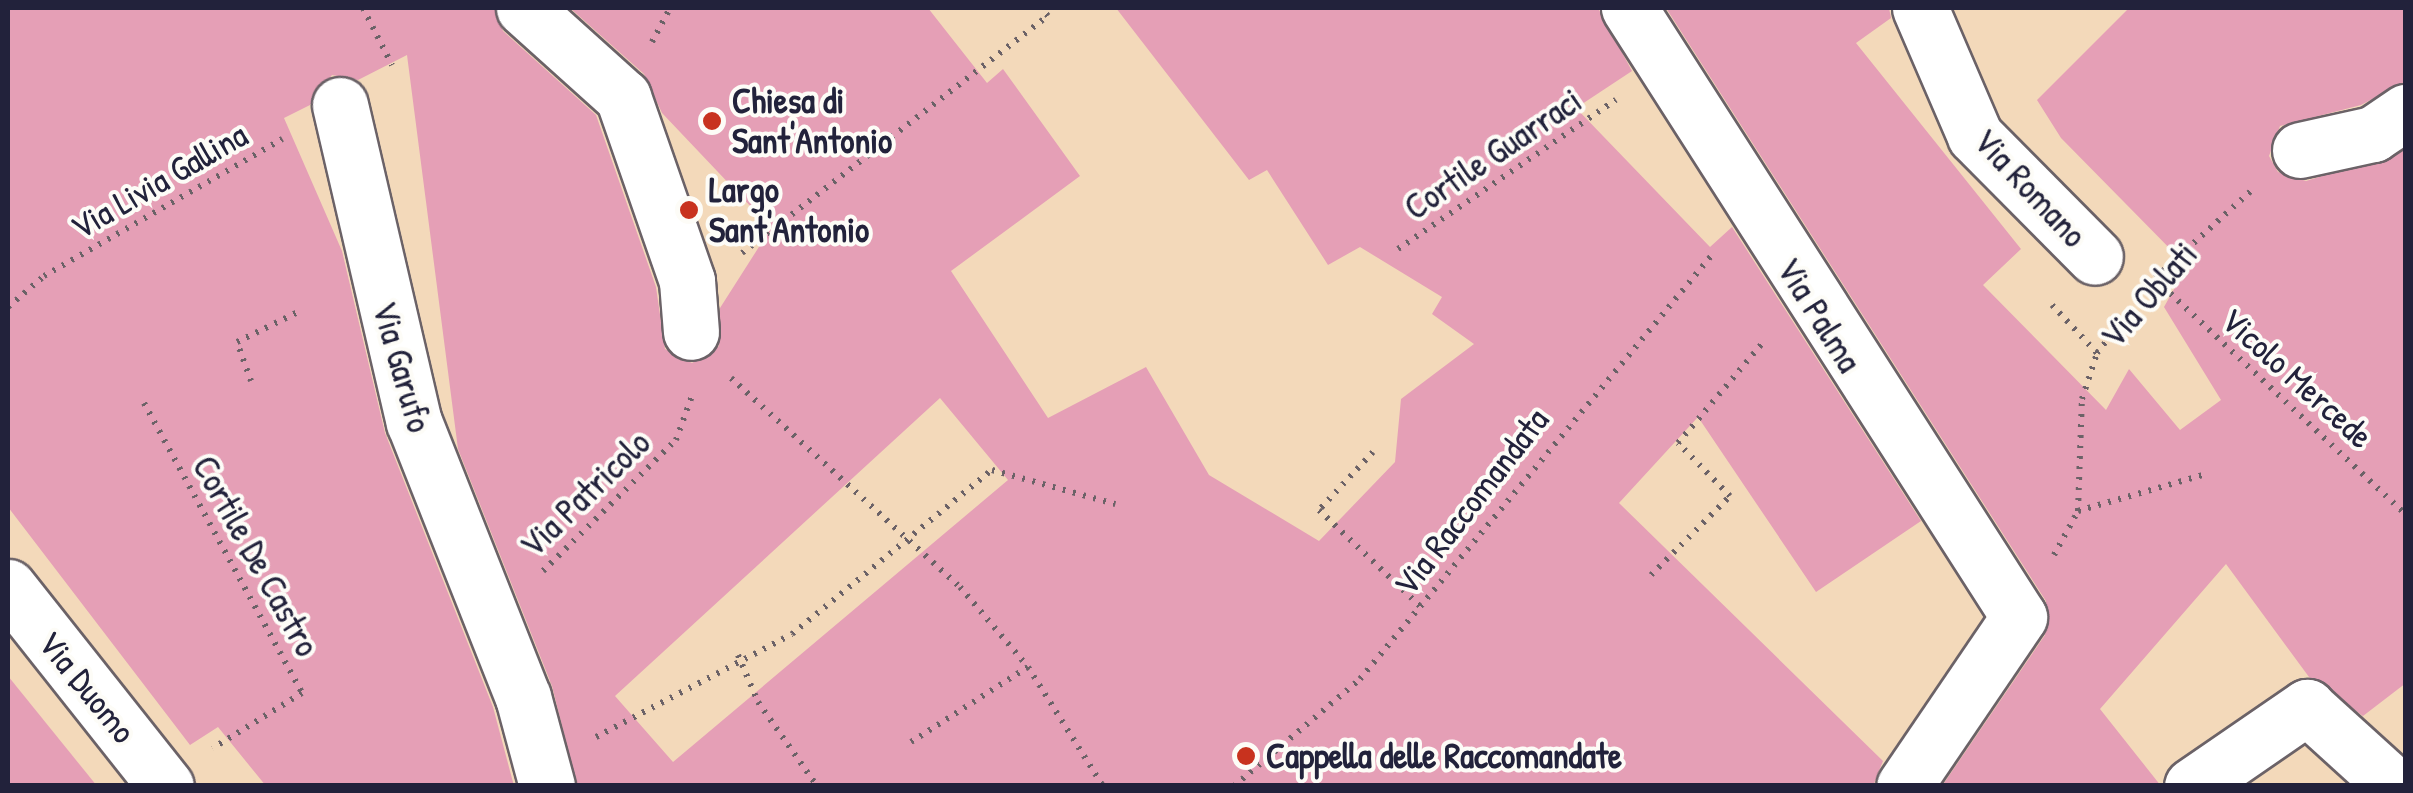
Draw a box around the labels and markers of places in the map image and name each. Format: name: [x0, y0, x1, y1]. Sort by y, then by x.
place label: Chiesa di Sant'Antonio: [732, 80, 892, 162]
marker: Chiesa di Sant'Antonio: [701, 110, 723, 132]
place label: Largo Sant'Antonio: [709, 169, 869, 251]
marker: Largo Sant'Antonio: [678, 199, 700, 221]
place label: Cappella delle Raccomandate: [1266, 735, 1622, 777]
marker: Cappella delle Raccomandate: [1235, 745, 1257, 767]

